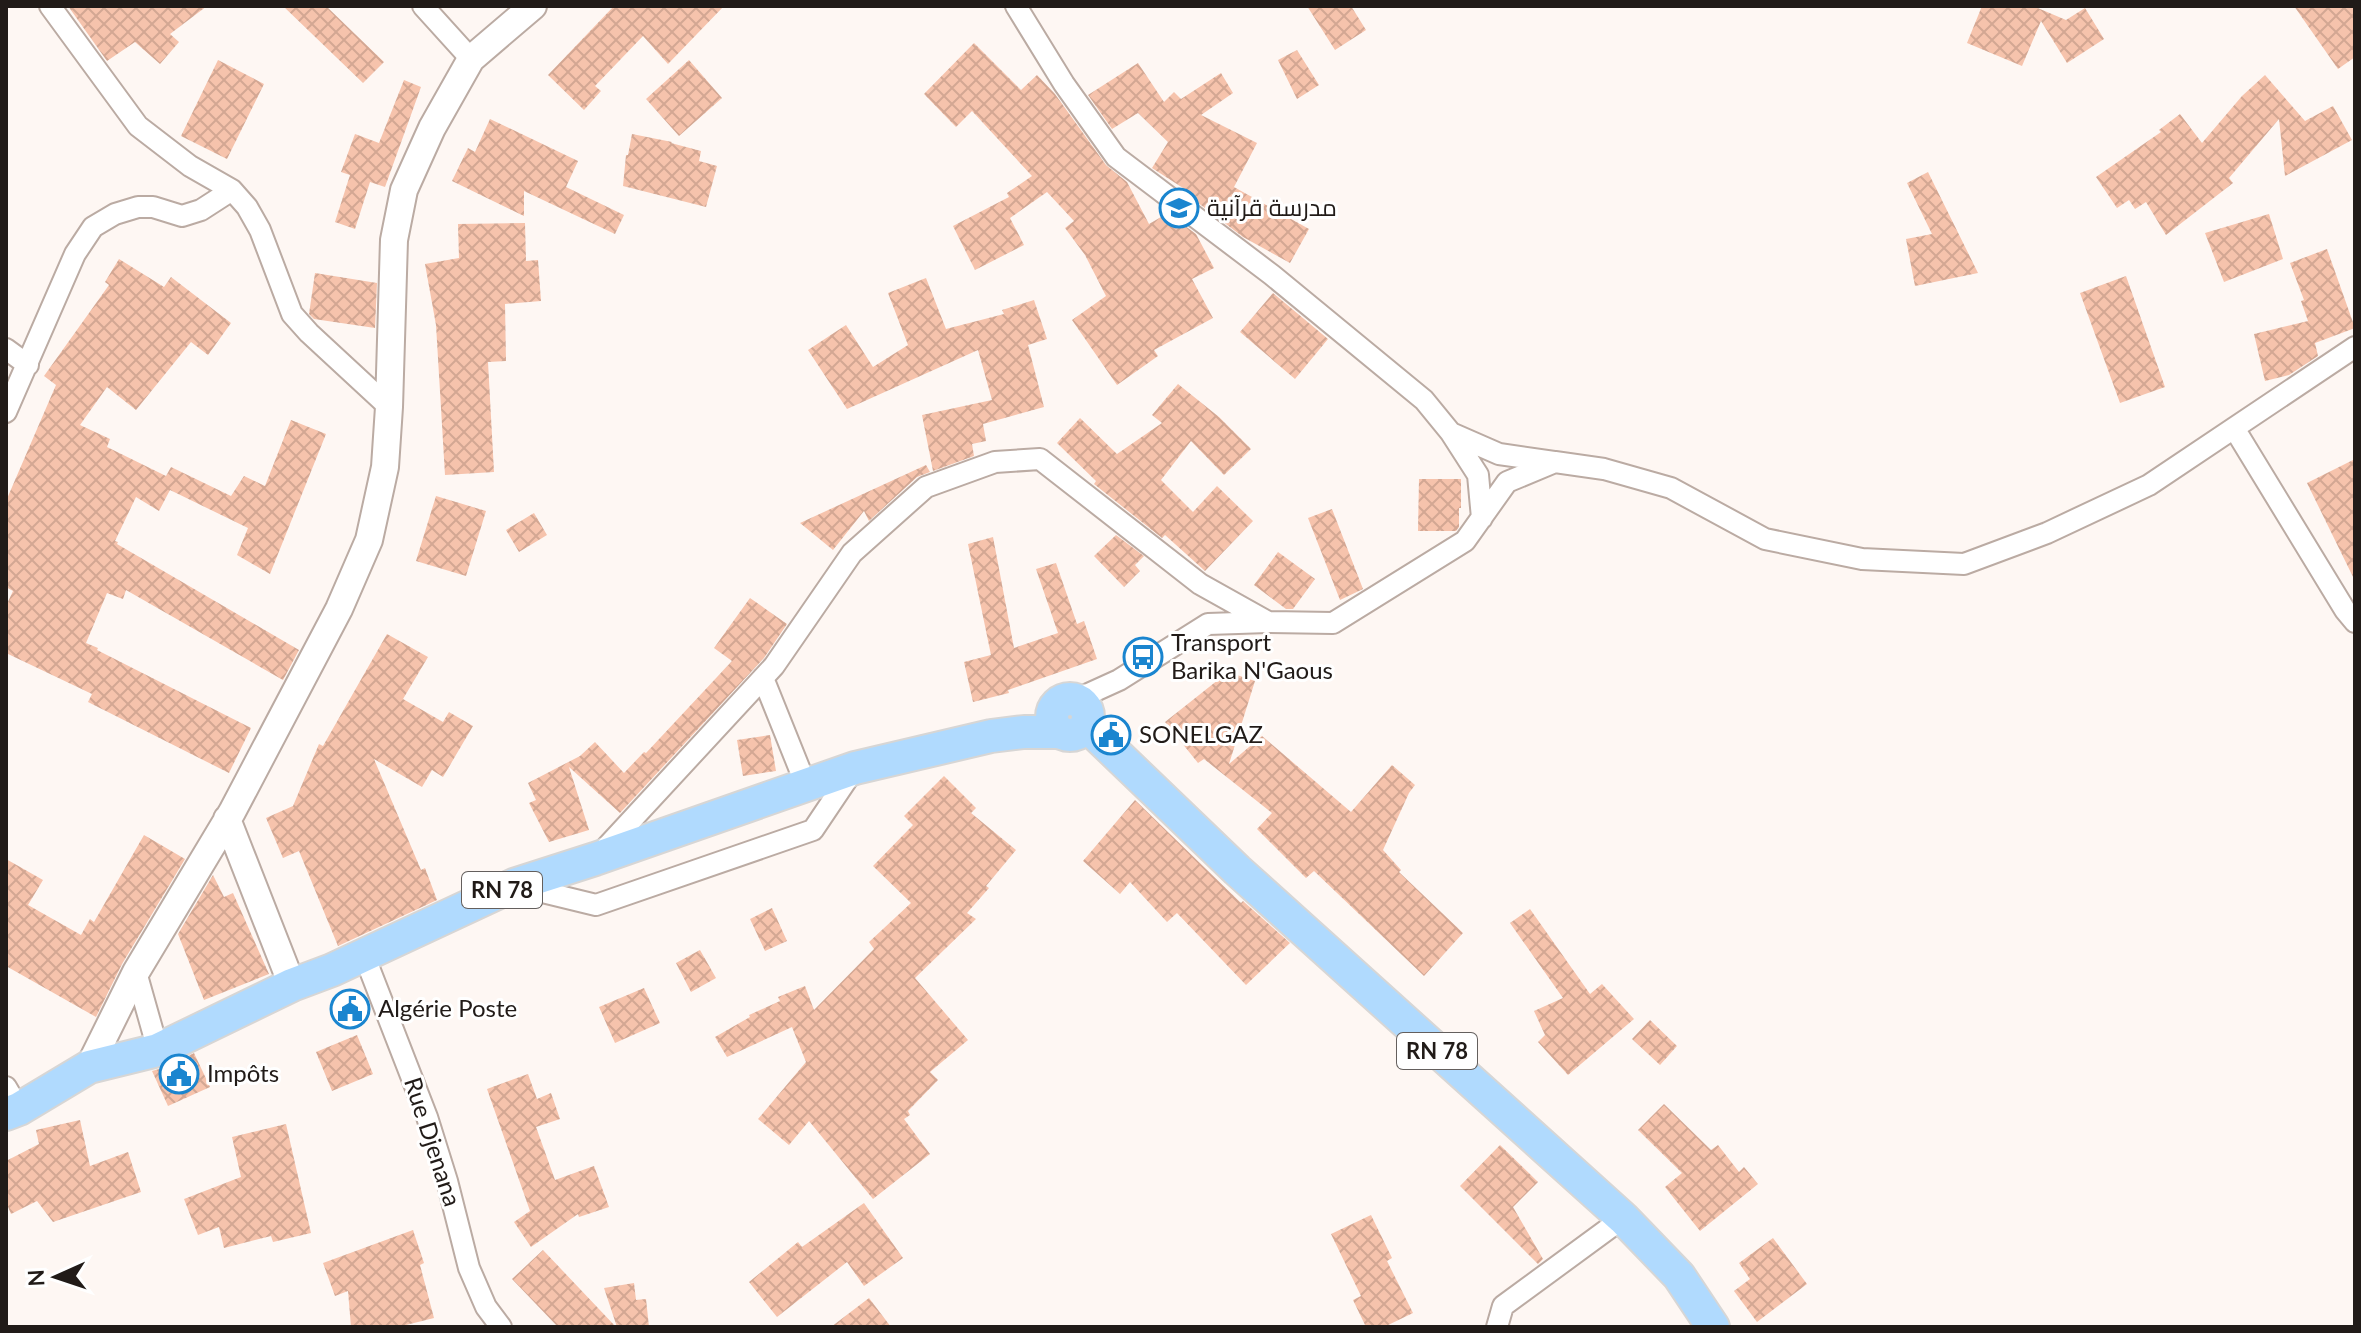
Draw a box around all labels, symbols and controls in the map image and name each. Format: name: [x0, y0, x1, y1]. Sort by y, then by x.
school or university icon: مدرسة قرآنية: [1158, 187, 1200, 229]
place label: مدرسة قرآنية: [1207, 192, 1337, 221]
place label: Transport Barika N'Gaous: [1171, 627, 1333, 684]
bus stop icon: Transport Barika N'Gaous: [1122, 636, 1164, 678]
public building icon: SONELGAZ: [1090, 714, 1132, 756]
place label: SONELGAZ: [1139, 719, 1263, 748]
road number: RN 78: [462, 872, 542, 908]
public building icon: Algérie Poste: [329, 988, 371, 1030]
place label: Algérie Poste: [378, 993, 517, 1022]
road number: RN 78: [1397, 1033, 1477, 1069]
public building icon: Impôts: [158, 1053, 200, 1095]
place label: Impôts: [207, 1058, 279, 1087]
street label: Rue Djenana: [399, 1073, 468, 1210]
north arrow: [16, 1237, 96, 1317]
text: N: [22, 1269, 49, 1287]

